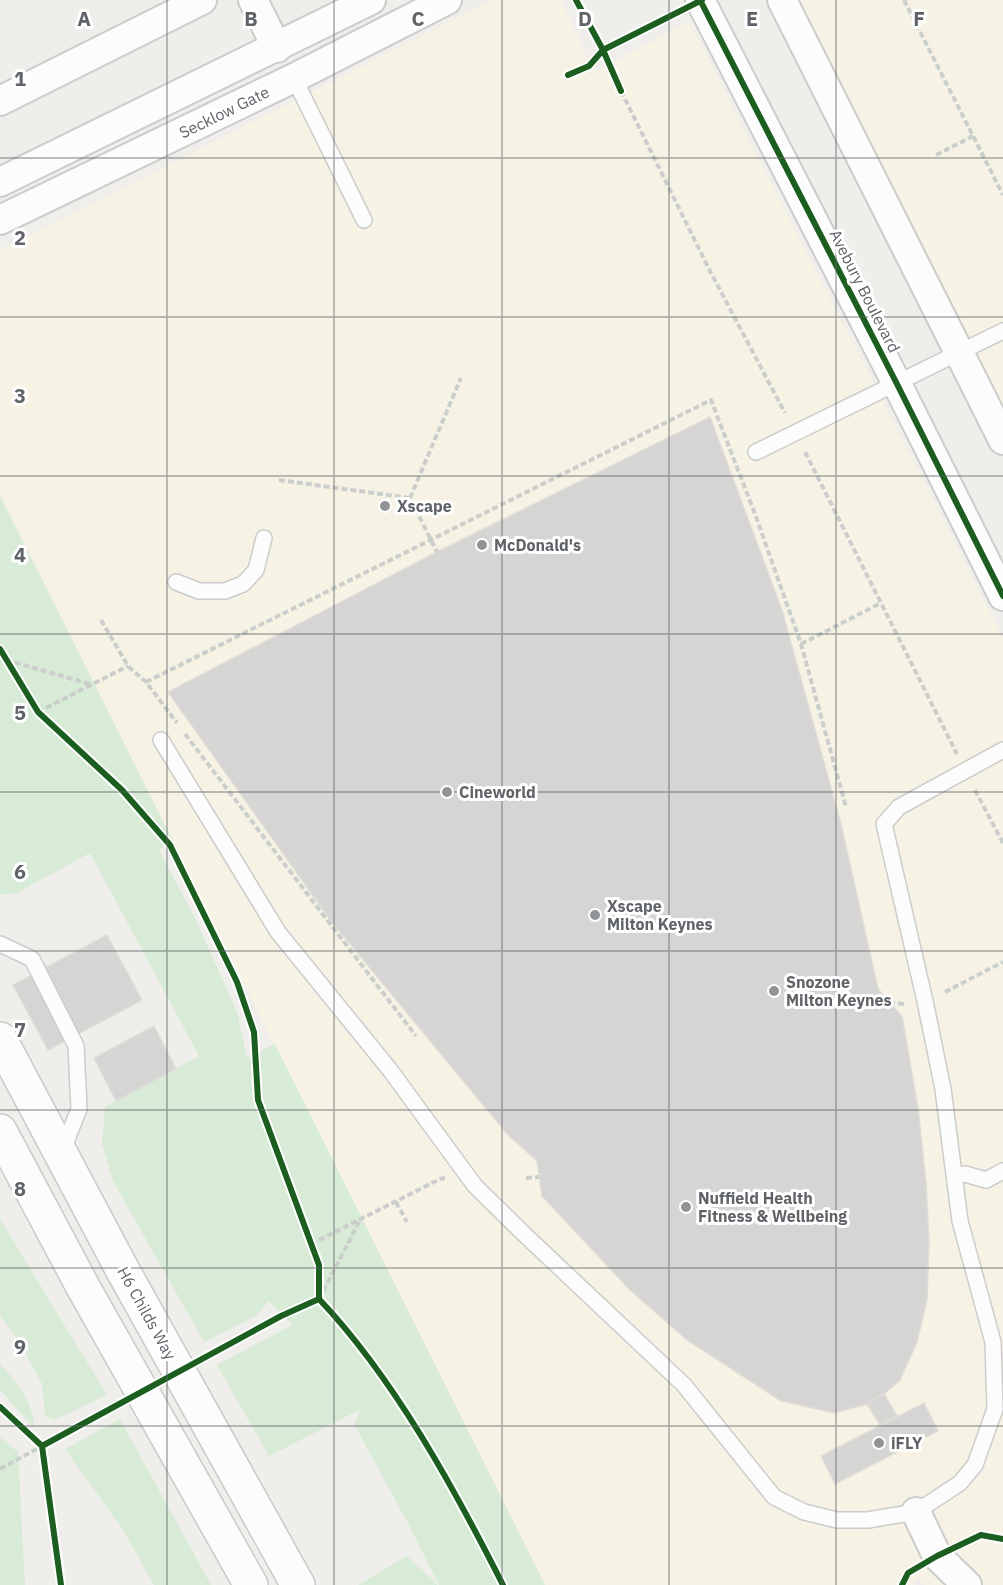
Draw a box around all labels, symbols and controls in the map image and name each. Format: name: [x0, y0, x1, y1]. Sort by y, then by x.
text: A: [77, 5, 91, 32]
text: B: [244, 5, 258, 32]
text: C: [411, 5, 425, 32]
text: D: [578, 5, 592, 32]
text: E: [746, 5, 758, 32]
text: F: [913, 5, 925, 32]
text: 1: [14, 65, 26, 92]
street label: Secklow Gate: [176, 81, 273, 142]
text: 2: [14, 224, 26, 251]
street label: Avebury Boulevard: [825, 226, 905, 356]
text: 3: [14, 382, 26, 409]
place label: Xscape: [397, 496, 452, 516]
marker: Xscape: [378, 499, 392, 513]
place label: McDonald's: [494, 535, 581, 555]
marker: McDonald's: [475, 538, 489, 552]
text: 4: [14, 541, 26, 568]
text: 5: [14, 699, 26, 726]
place label: Cineworld: [459, 782, 536, 802]
marker: Cineworld: [440, 785, 454, 799]
text: 6: [14, 858, 26, 885]
place label: Xscape Milton Keynes: [607, 896, 713, 934]
marker: Xscape Milton Keynes: [588, 908, 602, 922]
place label: Snozone Milton Keynes: [786, 972, 892, 1010]
marker: Snozone Milton Keynes: [767, 984, 781, 998]
text: 7: [14, 1016, 26, 1043]
text: 8: [14, 1175, 26, 1202]
place label: Nuffield Health Fitness & Wellbeing: [698, 1188, 847, 1226]
marker: Nuffield Health Fitness & Wellbeing: [679, 1200, 693, 1214]
street label: H6 Childs Way: [113, 1263, 181, 1363]
text: 9: [14, 1333, 26, 1360]
place label: iFLY: [891, 1433, 923, 1453]
marker: iFLY: [872, 1436, 886, 1450]

